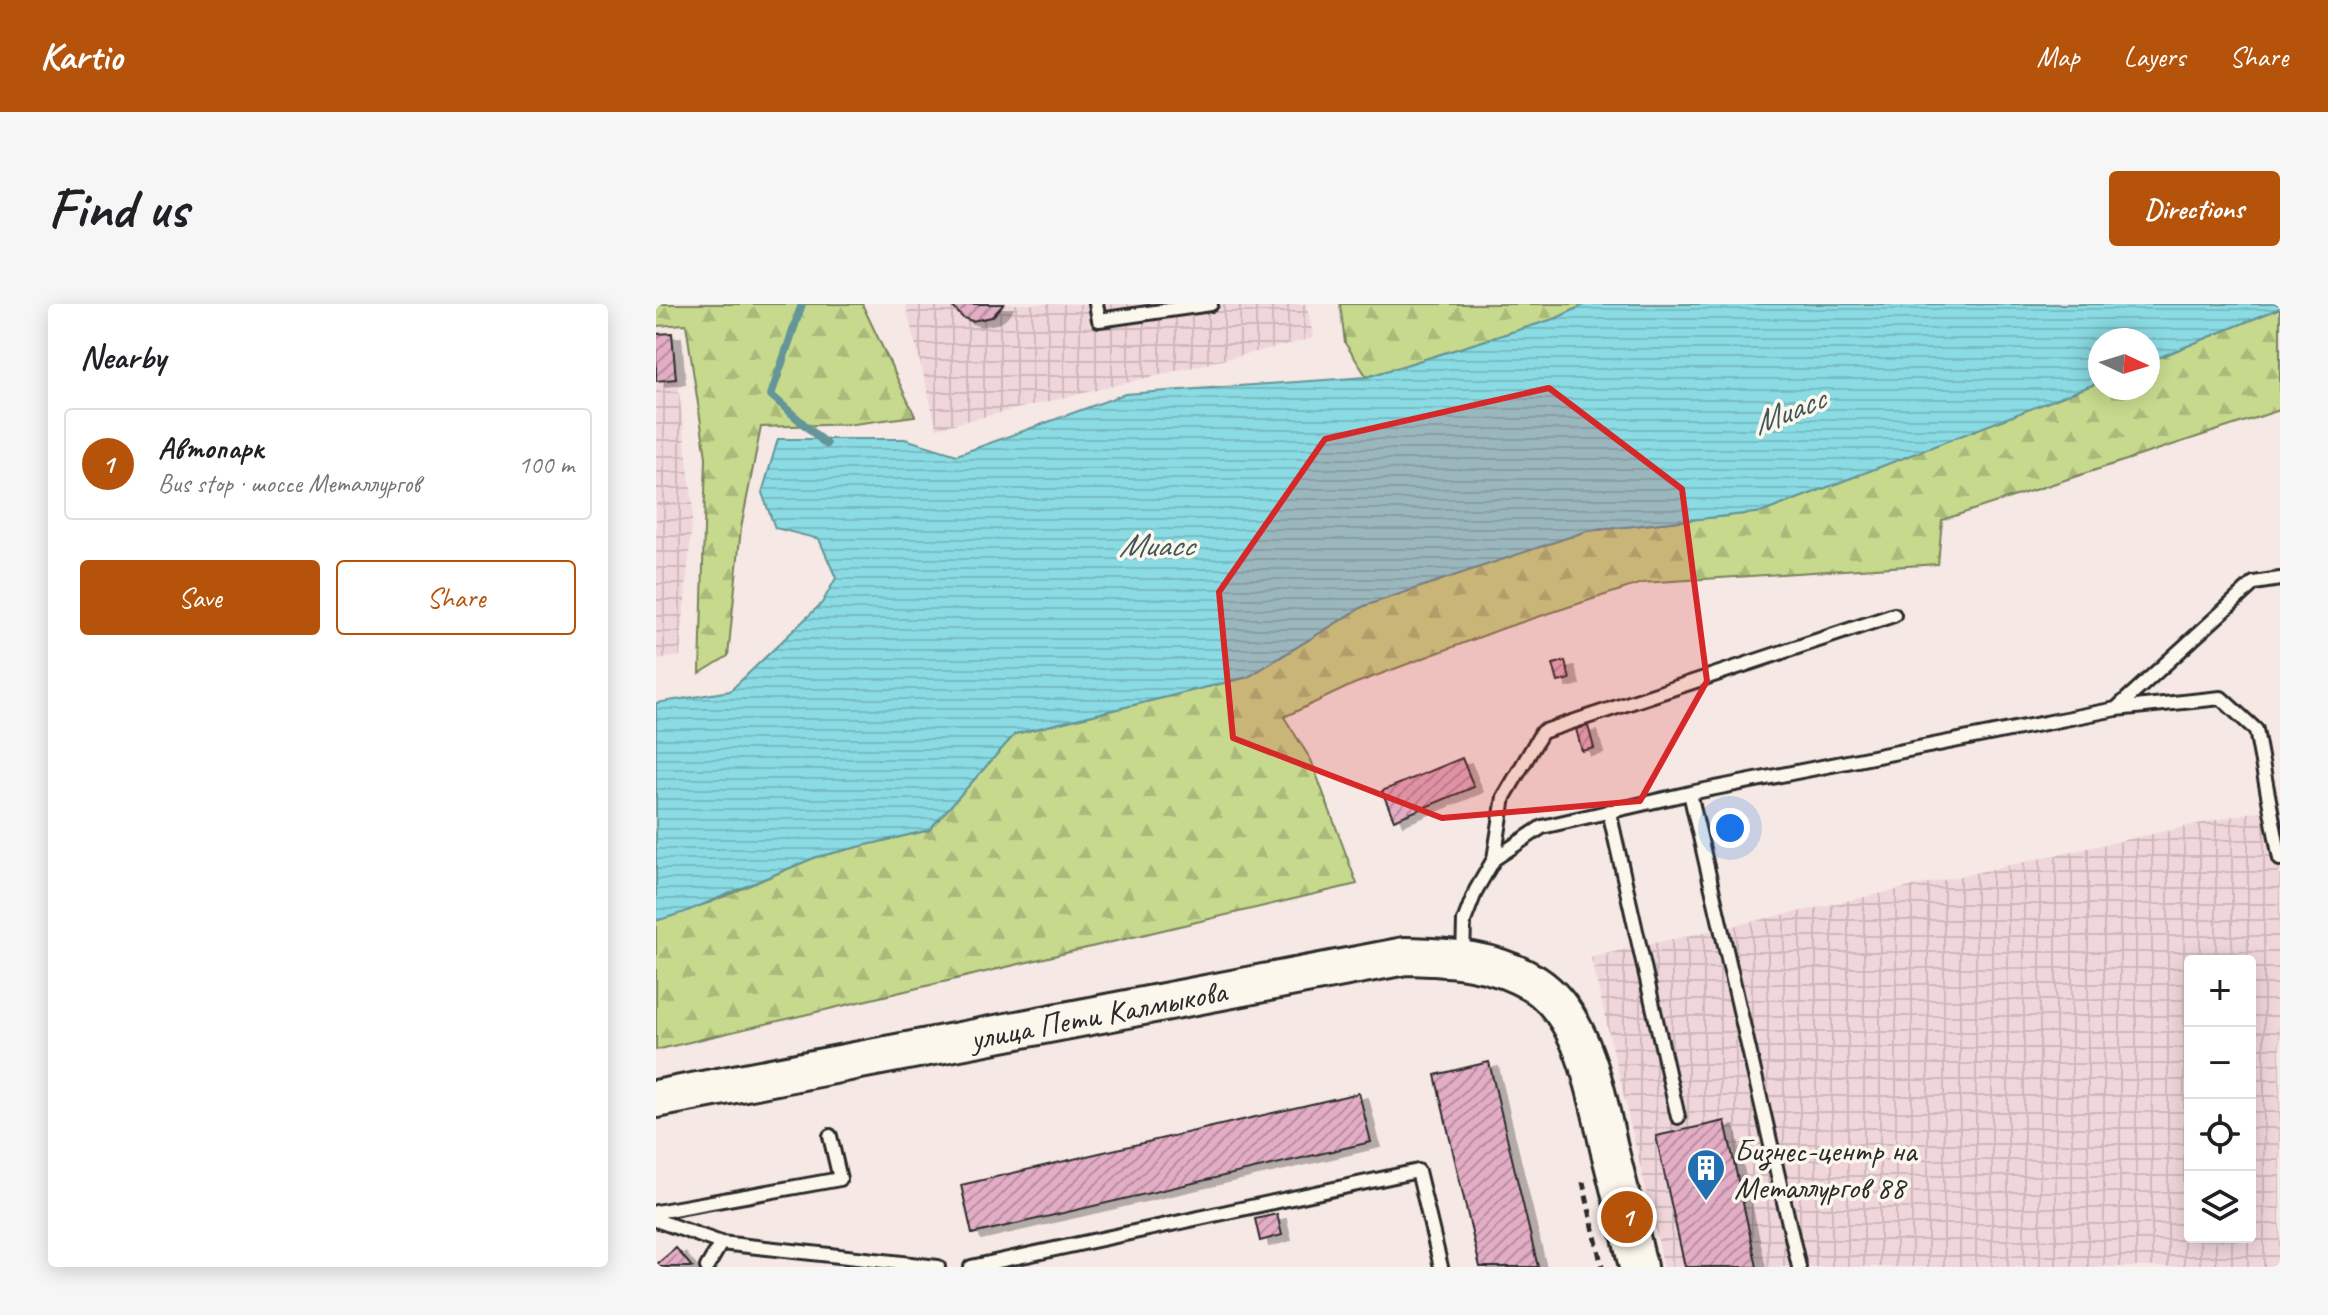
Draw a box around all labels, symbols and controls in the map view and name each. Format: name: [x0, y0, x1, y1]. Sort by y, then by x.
text: Kartio: [40, 33, 122, 80]
text: Map: [2037, 39, 2080, 74]
text: Layers: [2124, 39, 2185, 74]
text: Share: [2229, 39, 2288, 74]
button: Directions: [2109, 171, 2280, 246]
text: Find us: [48, 173, 188, 244]
north arrow: [2088, 328, 2160, 400]
text: Nearby: [80, 335, 166, 378]
water label: Миасс: [1746, 375, 1834, 444]
text: Автопарк: [158, 429, 263, 467]
text: 1: [102, 448, 114, 481]
text: 100 m: [518, 448, 574, 481]
text: Bus stop · шоссе Металлургов: [158, 467, 420, 500]
water label: Миасс: [1119, 523, 1197, 566]
button: Save: [80, 560, 320, 635]
button: Share: [336, 560, 576, 635]
your location: [1710, 808, 1750, 848]
map controls: [2184, 955, 2256, 1243]
button: +: [2184, 955, 2256, 1027]
street label: улица Пети Калмыкова: [965, 970, 1232, 1060]
button: −: [2184, 1027, 2256, 1099]
button: locate: [2184, 1099, 2256, 1171]
place label: Бизнес-центр на Металлургов 88: [1734, 1130, 1919, 1208]
building icon: Бизнес-центр на Металлургов 88: [1685, 1147, 1727, 1202]
button: layers: [2184, 1171, 2256, 1243]
pin: 1: [1601, 1187, 1653, 1247]

